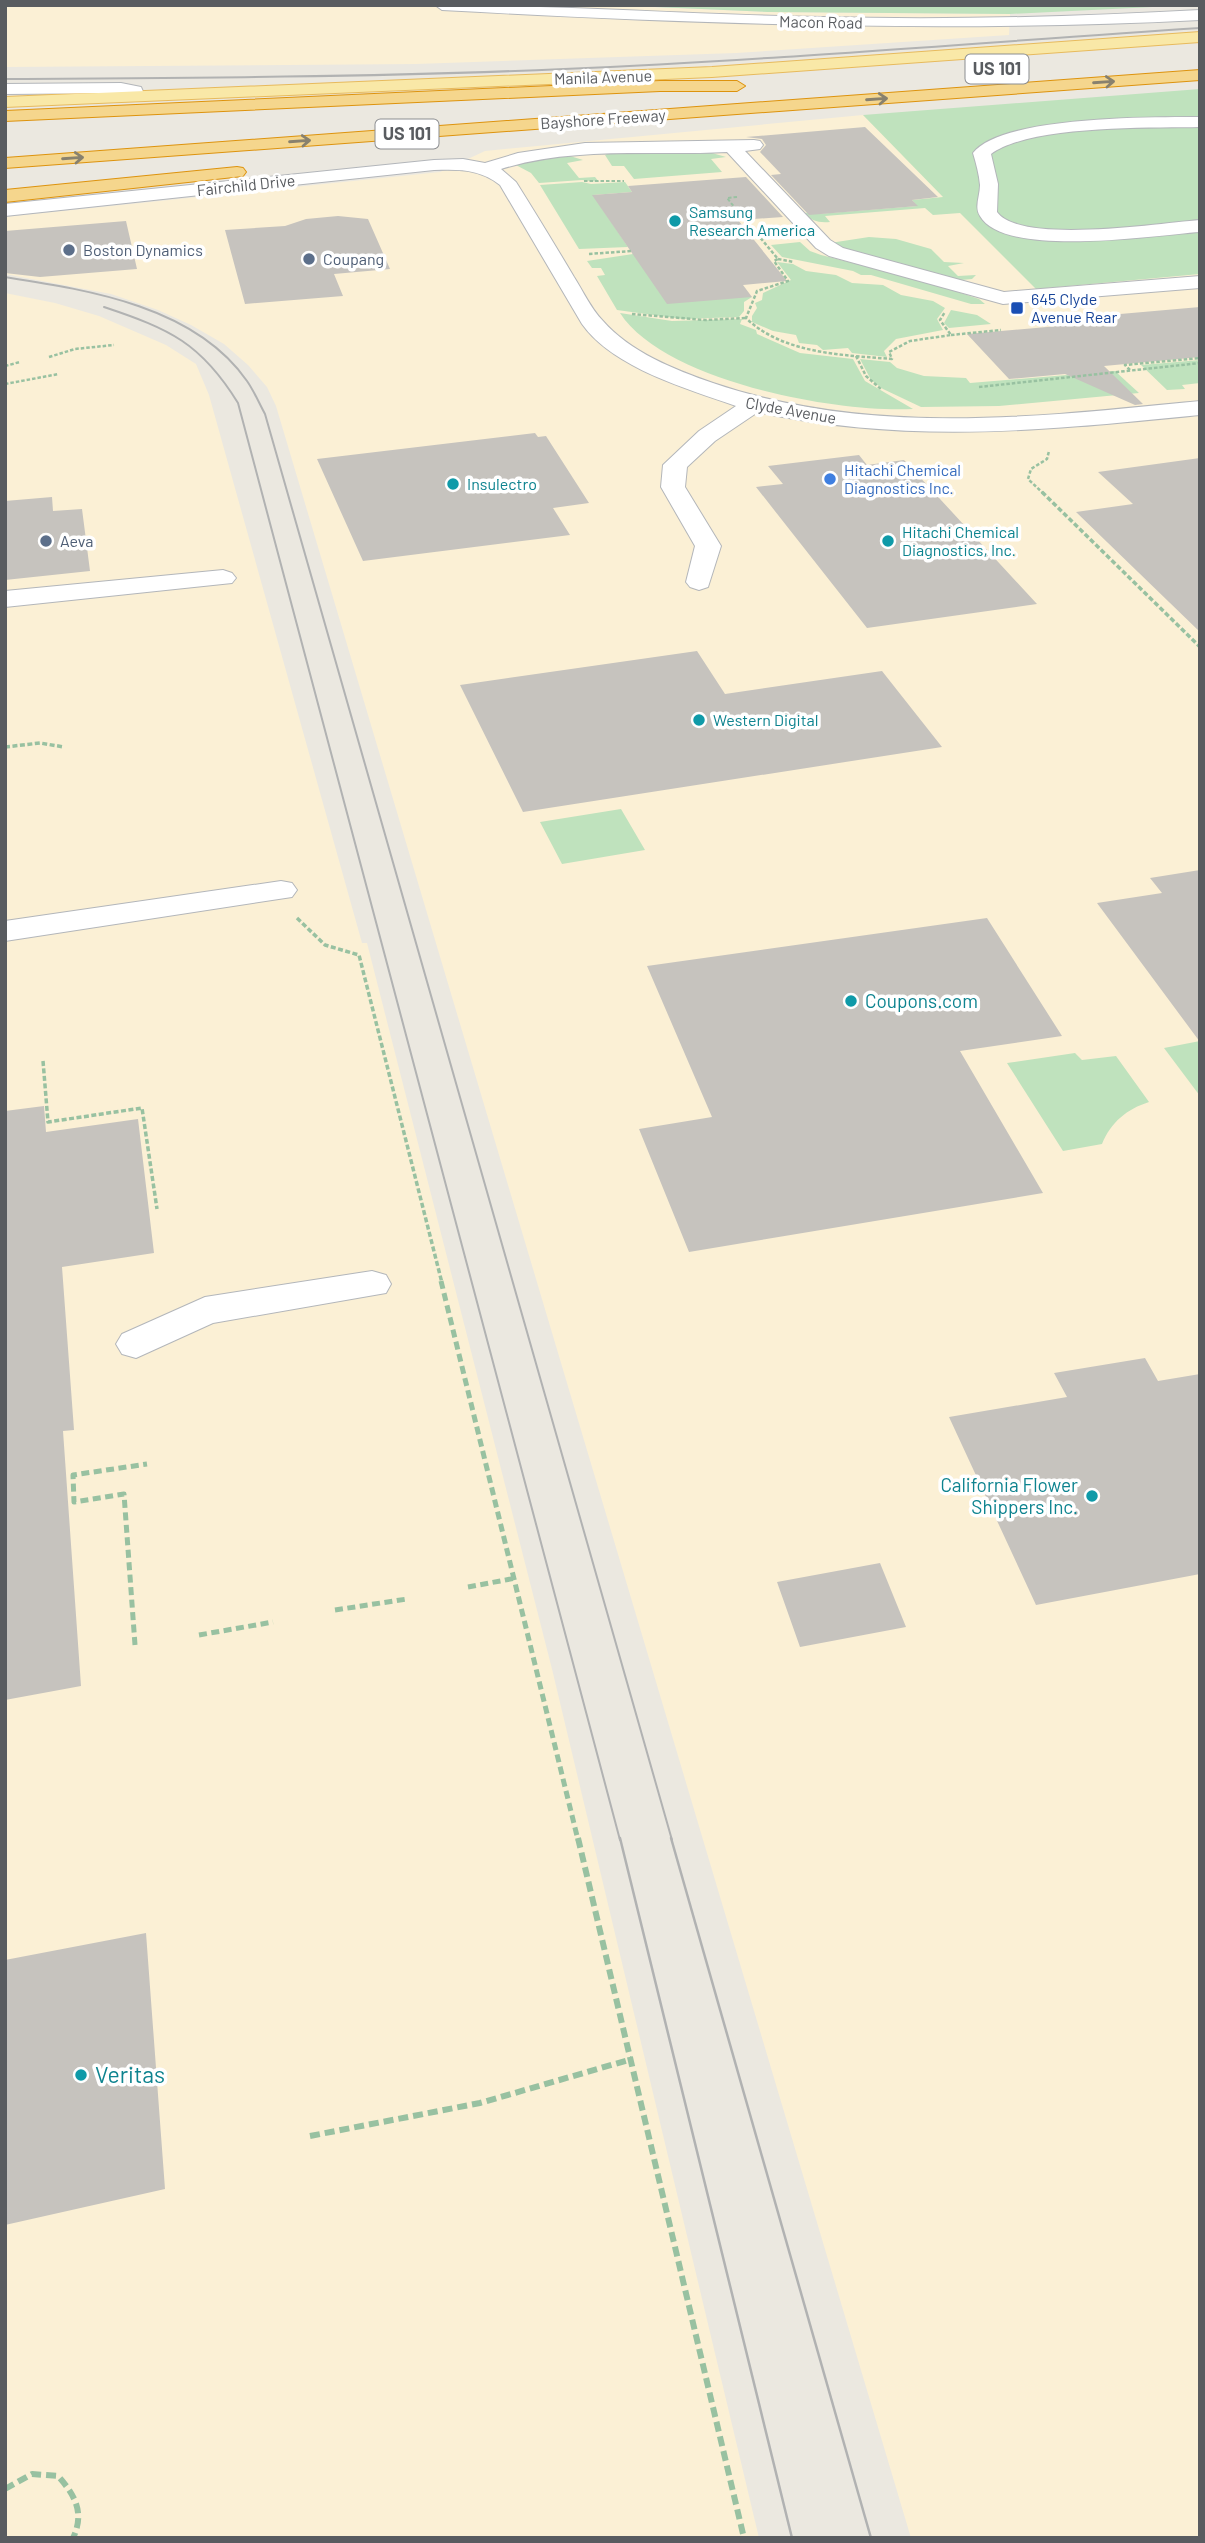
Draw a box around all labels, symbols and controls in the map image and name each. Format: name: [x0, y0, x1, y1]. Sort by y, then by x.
street label: Macon Road: [779, 11, 863, 32]
road number: US 101: [965, 55, 1028, 84]
street label: Manila Avenue: [554, 65, 652, 88]
one-way arrow: [1092, 75, 1114, 88]
one-way arrow: [865, 92, 888, 105]
street label: Bayshore Freeway: [540, 105, 667, 132]
road number: US 101: [376, 119, 438, 148]
one-way arrow: [288, 135, 311, 148]
one-way arrow: [62, 151, 84, 164]
street label: Fairchild Drive: [196, 170, 296, 199]
place label: Samsung Research America: [689, 202, 815, 239]
marker: Samsung Research America: [667, 213, 683, 229]
place label: Boston Dynamics: [83, 240, 203, 259]
marker: Boston Dynamics: [61, 242, 77, 258]
place label: Coupang: [323, 249, 384, 268]
marker: Coupang: [301, 251, 317, 267]
place label: 645 Clyde Avenue Rear: [1031, 289, 1117, 326]
marker: 645 Clyde Avenue Rear: [1009, 300, 1025, 316]
street label: Clyde Avenue: [744, 392, 838, 427]
place label: Hitachi Chemical Diagnostics Inc.: [844, 460, 961, 497]
marker: Hitachi Chemical Diagnostics Inc.: [822, 471, 838, 487]
place label: Insulectro: [467, 474, 537, 493]
marker: Insulectro: [445, 476, 461, 492]
place label: Hitachi Chemical Diagnostics, Inc.: [902, 522, 1019, 559]
place label: Aeva: [60, 531, 93, 550]
marker: Aeva: [38, 533, 54, 549]
marker: Hitachi Chemical Diagnostics, Inc.: [880, 533, 896, 549]
place label: Western Digital: [713, 710, 818, 729]
marker: Western Digital: [691, 712, 707, 728]
place label: Coupons.com: [865, 989, 978, 1012]
marker: Coupons.com: [843, 993, 859, 1009]
place label: California Flower Shippers Inc.: [940, 1473, 1078, 1518]
marker: California Flower Shippers Inc.: [1084, 1488, 1100, 1504]
place label: Veritas: [95, 2060, 165, 2088]
marker: Veritas: [73, 2067, 89, 2083]

